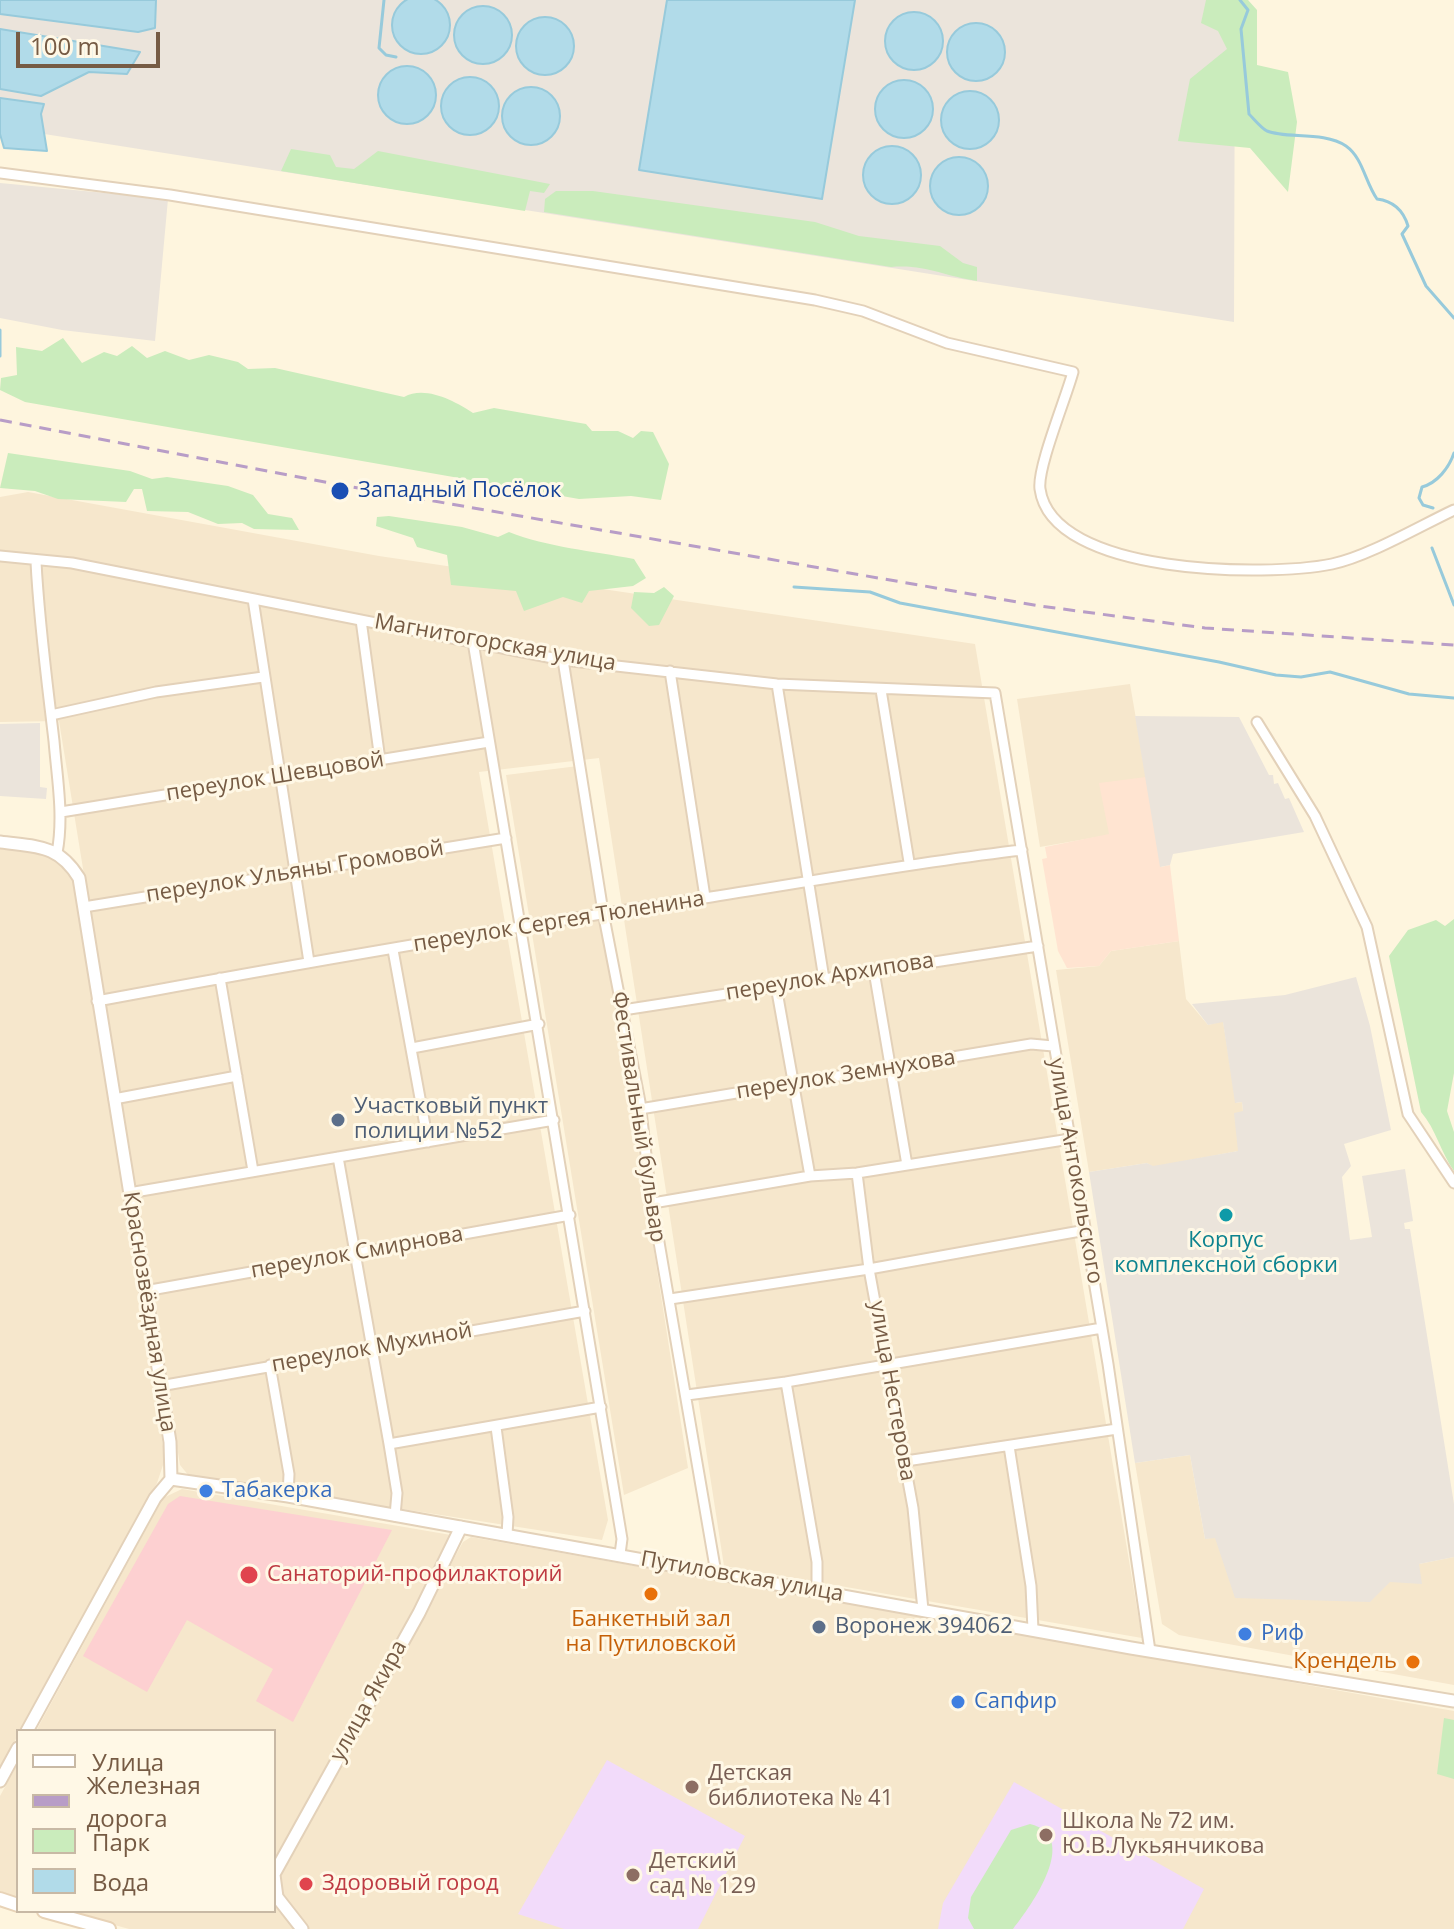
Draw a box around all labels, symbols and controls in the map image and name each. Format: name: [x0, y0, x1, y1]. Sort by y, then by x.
scale bar: [20, 16, 164, 66]
text: 100 m: [30, 29, 100, 62]
place label: Западный Посёлок: [358, 478, 561, 504]
marker: Западный Посёлок: [329, 480, 351, 502]
street label: Магнитогорская улица: [372, 609, 618, 677]
street label: переулок Шевцовой: [164, 747, 386, 807]
street label: переулок Ульяны Громовой: [144, 835, 446, 909]
street label: переулок Сергея Тюленина: [411, 886, 707, 958]
street label: переулок Архипова: [724, 948, 936, 1006]
street label: Фестивальный бульвар: [605, 990, 671, 1244]
street label: переулок Земнухова: [734, 1045, 958, 1105]
street label: улица Антокольского: [1042, 1056, 1108, 1286]
place label: Участковый пункт полиции №52: [354, 1094, 548, 1146]
marker: Участковый пункт полиции №52: [329, 1111, 347, 1129]
street label: Краснозвёздная улица: [117, 1190, 181, 1434]
marker: Корпус комплексной сборки: [1217, 1206, 1235, 1224]
street label: переулок Смирнова: [249, 1221, 465, 1285]
place label: Корпус комплексной сборки: [1114, 1228, 1338, 1280]
street label: улица Нестерова: [863, 1299, 921, 1483]
street label: переулок Мухиной: [270, 1317, 474, 1379]
place label: Табакерка: [222, 1478, 332, 1504]
marker: Табакерка: [197, 1482, 215, 1500]
street label: Путиловская улица: [639, 1546, 845, 1608]
place label: Cанаторий-профилакторий: [267, 1562, 563, 1588]
marker: Cанаторий-профилакторий: [238, 1564, 260, 1586]
marker: Банкетный зал на Путиловской: [642, 1585, 660, 1603]
place label: Банкетный зал на Путиловской: [566, 1607, 736, 1658]
place label: Воронеж 394062: [835, 1614, 1013, 1640]
marker: Воронеж 394062: [810, 1618, 828, 1636]
place label: Риф: [1261, 1621, 1304, 1647]
marker: Риф: [1236, 1625, 1254, 1643]
street label: улица Якира: [325, 1636, 413, 1766]
place label: Крендель: [1293, 1649, 1397, 1675]
marker: Крендель: [1404, 1653, 1422, 1671]
place label: Сапфир: [974, 1689, 1057, 1715]
marker: Сапфир: [949, 1693, 967, 1711]
legend: [16, 1729, 276, 1913]
text: Улица: [92, 1745, 164, 1778]
place label: Детская библиотека № 41: [708, 1761, 893, 1812]
text: Железная дорога: [86, 1768, 201, 1834]
marker: Детская библиотека № 41: [683, 1778, 701, 1796]
place label: Школа № 72 им. Ю.В.Лукьянчикова: [1062, 1809, 1265, 1860]
text: Парк: [92, 1825, 150, 1858]
marker: Школа № 72 им. Ю.В.Лукьянчикова: [1037, 1826, 1055, 1844]
place label: Детский сад № 129: [649, 1849, 756, 1900]
text: Вода: [92, 1865, 149, 1898]
marker: Детский сад № 129: [624, 1866, 642, 1884]
place label: Здоровый город: [322, 1871, 499, 1897]
marker: Здоровый город: [297, 1875, 315, 1893]

